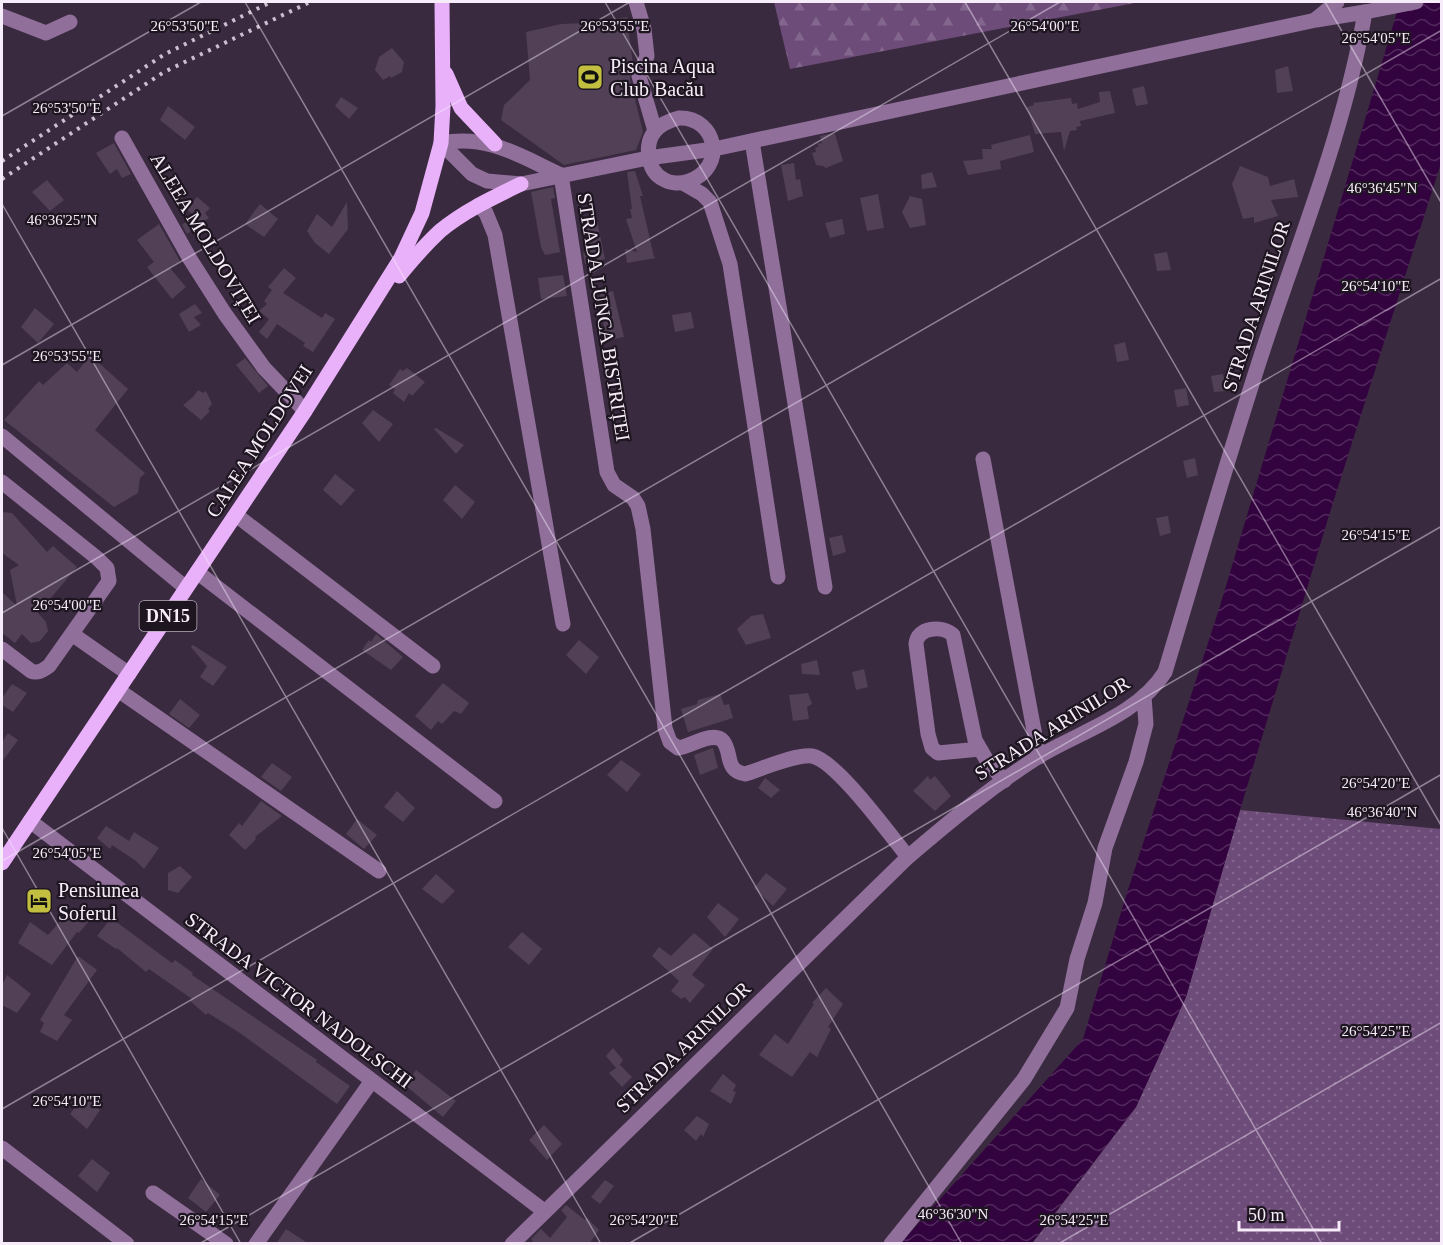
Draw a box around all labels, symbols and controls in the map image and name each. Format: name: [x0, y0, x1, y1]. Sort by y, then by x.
text: 26°53'50"E: [151, 18, 220, 34]
text: 26°53'55"E: [581, 18, 650, 34]
text: 26°54'00"E: [1011, 18, 1080, 34]
text: 26°54'05"E: [1342, 30, 1411, 46]
place label: Piscina Aqua Club Bacău: [610, 55, 715, 100]
sports icon: Piscina Aqua Club Bacău: [575, 62, 605, 92]
text: 26°53'50"E: [33, 100, 102, 116]
street label: ALEEA MOLDOVIȚEI: [146, 149, 266, 328]
text: 46°36'45"N: [1347, 180, 1417, 196]
street label: STRADA LUNCA BISTRIȚEI: [573, 191, 635, 443]
text: 46°36'25"N: [27, 212, 97, 228]
street label: STRADA ARINILOR: [1218, 217, 1294, 394]
text: 26°54'10"E: [1342, 278, 1411, 294]
text: 26°53'55"E: [33, 348, 102, 364]
street label: CALEA MOLDOVEI: [202, 361, 316, 521]
text: 26°54'15"E: [1342, 527, 1411, 543]
text: 26°54'00"E: [33, 597, 102, 613]
road number: DN15: [140, 601, 196, 631]
street label: STRADA ARINILOR: [971, 671, 1134, 785]
text: 26°54'20"E: [1342, 775, 1411, 791]
text: 46°36'40"N: [1347, 804, 1417, 820]
text: 26°54'05"E: [33, 845, 102, 861]
place label: Pensiunea Soferul: [58, 879, 139, 924]
hotel icon: Pensiunea Soferul: [24, 886, 54, 916]
street label: STRADA VICTOR NADOLSCHI: [181, 908, 417, 1092]
street label: STRADA ARINILOR: [611, 977, 755, 1117]
text: 26°54'25"E: [1342, 1023, 1411, 1039]
text: 26°54'10"E: [33, 1093, 102, 1109]
scale bar: [1239, 1194, 1340, 1232]
text: 50 m: [1248, 1205, 1285, 1225]
text: 46°36'30"N: [918, 1206, 988, 1222]
text: 26°54'15"E: [180, 1212, 249, 1228]
text: 26°54'20"E: [610, 1212, 679, 1228]
text: 26°54'25"E: [1040, 1212, 1109, 1228]

